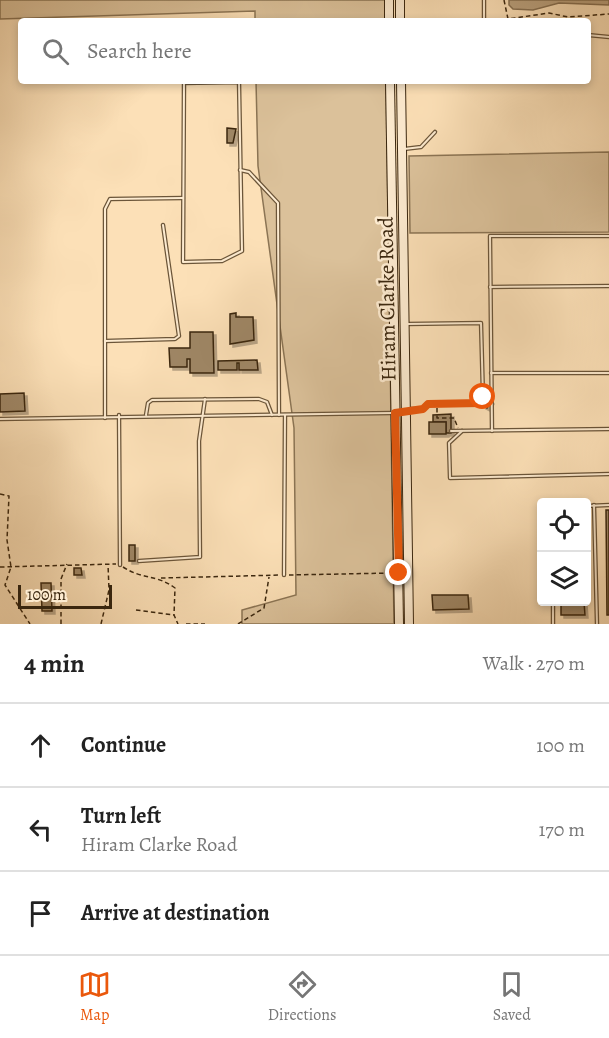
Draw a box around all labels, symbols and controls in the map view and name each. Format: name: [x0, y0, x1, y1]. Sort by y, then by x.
search box: [18, 18, 591, 84]
icon: search: [39, 35, 72, 68]
text: Search here: [87, 36, 192, 66]
street label: Hiram Clarke Road: [372, 216, 402, 381]
route start: [469, 383, 495, 409]
map controls: [537, 498, 591, 606]
button: locate: [537, 498, 591, 552]
button: layers: [537, 552, 591, 606]
route end: [385, 559, 411, 585]
scale bar: [18, 582, 112, 610]
text: 100 m: [27, 584, 66, 606]
text: 4 min: [24, 646, 85, 681]
text: Walk · 270 m: [483, 650, 585, 677]
icon: ahead: [24, 729, 57, 762]
text: Continue: [81, 730, 166, 760]
text: 100 m: [536, 732, 585, 759]
text: Turn left: [81, 801, 161, 831]
icon: left: [24, 813, 57, 846]
text: 170 m: [539, 816, 585, 843]
text: Hiram Clarke Road: [81, 831, 237, 858]
icon: arrive: [24, 897, 57, 930]
text: Arrive at destination: [81, 898, 270, 928]
tab: Map: [78, 968, 111, 1026]
tab: Directions: [268, 968, 336, 1026]
tab: Saved: [493, 968, 531, 1026]

